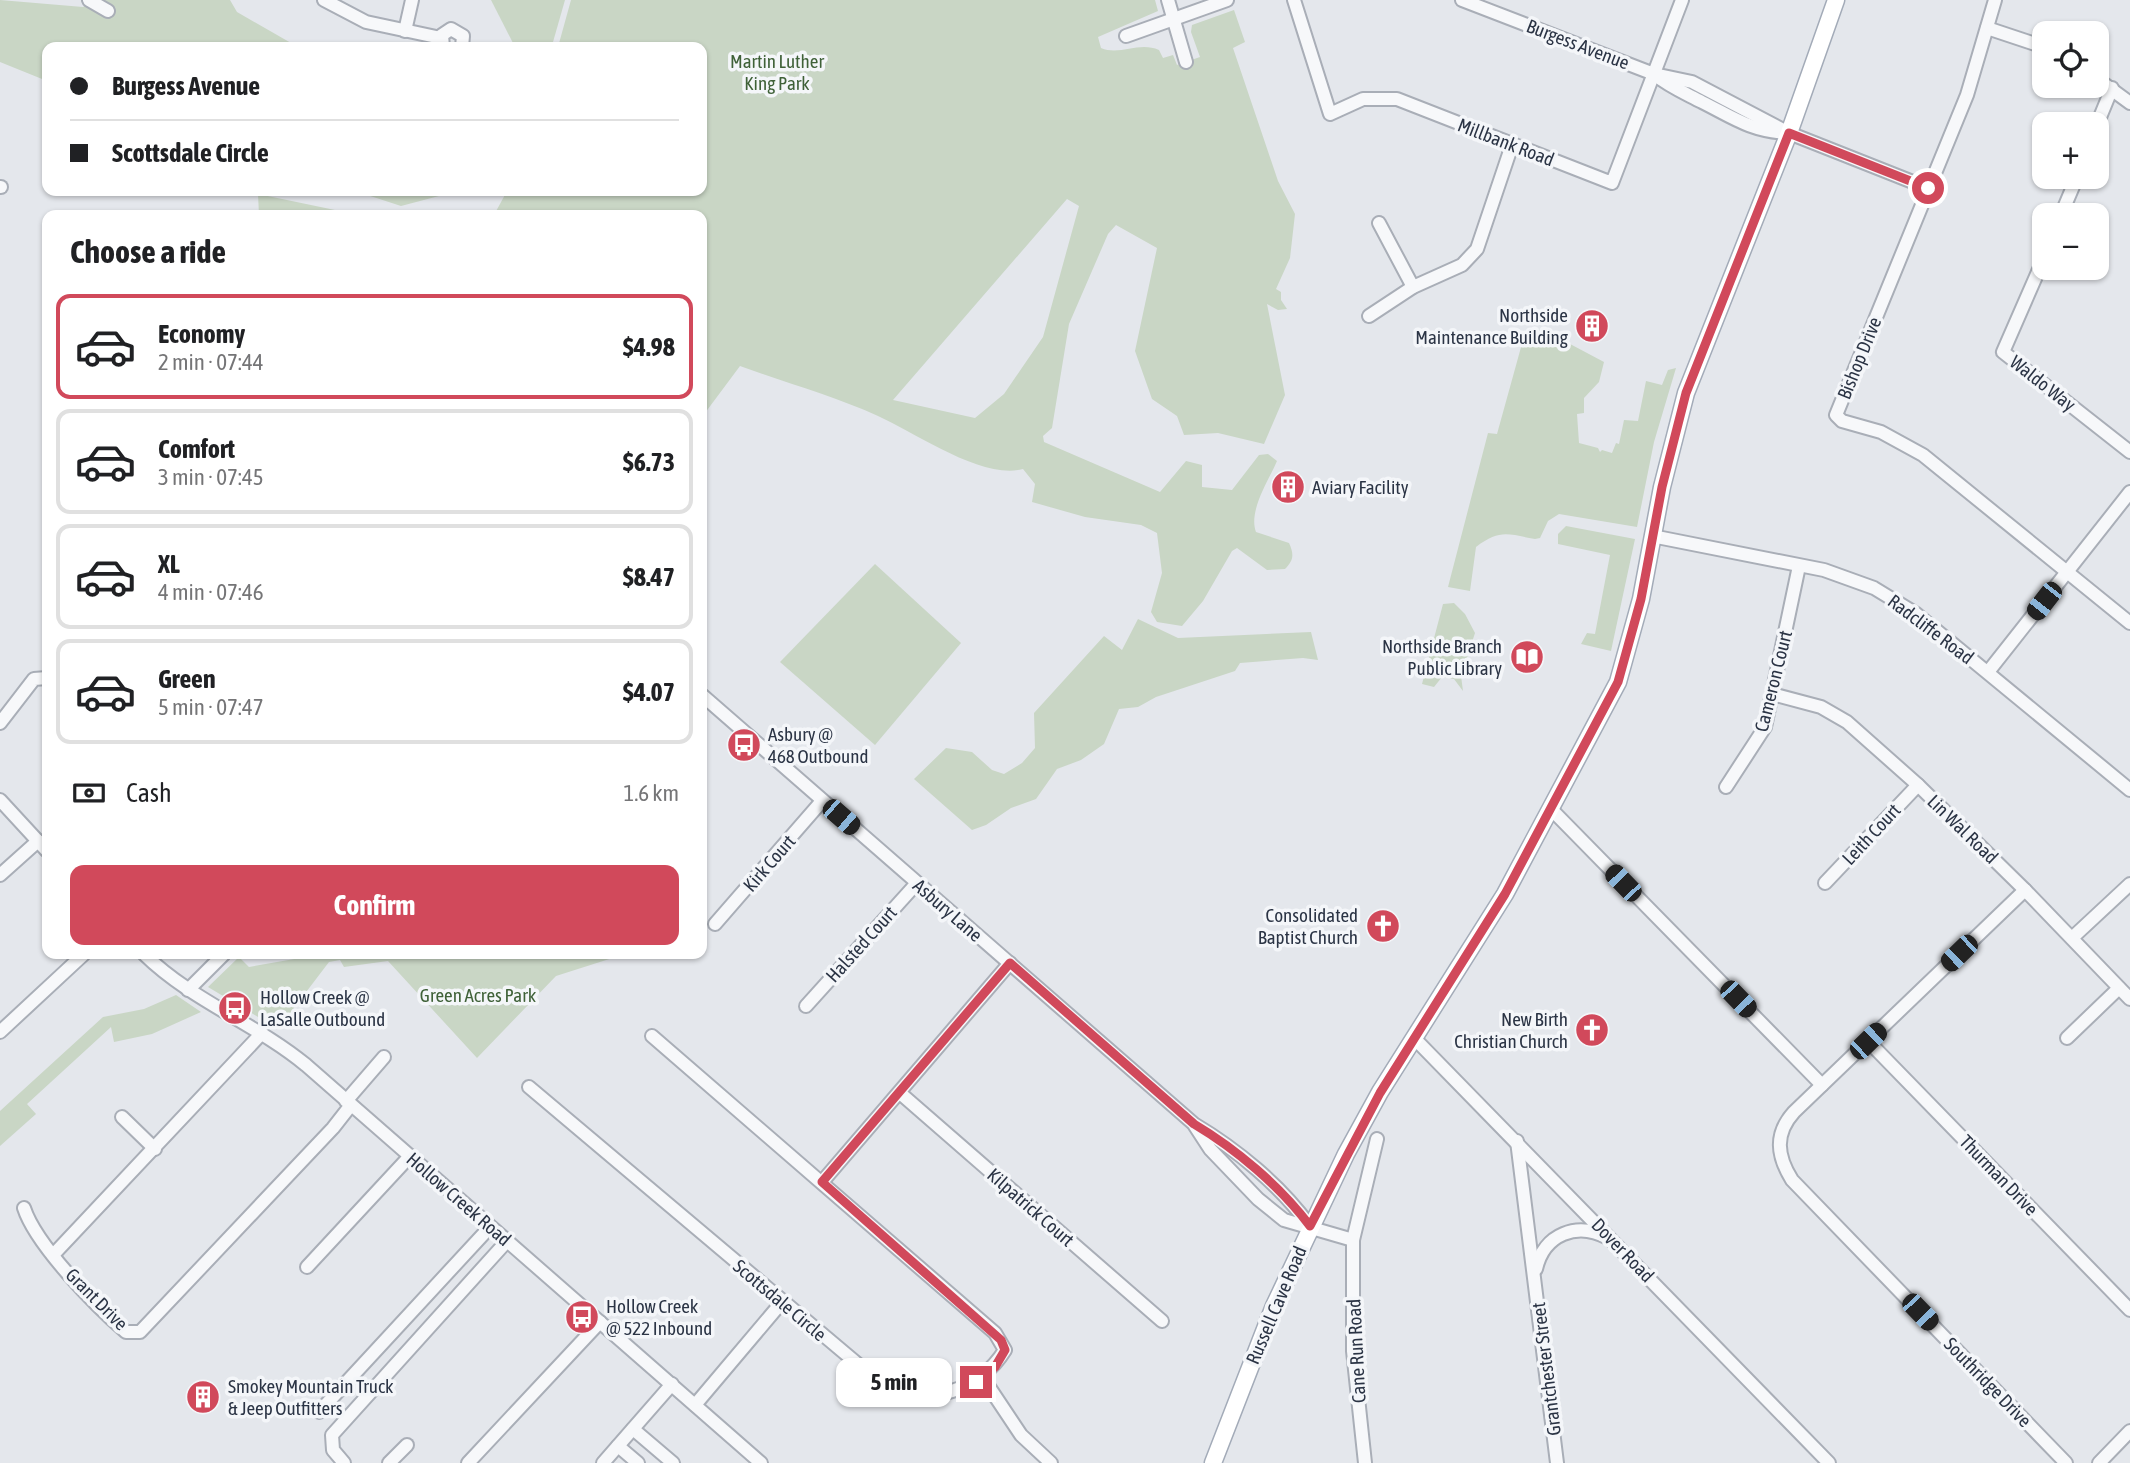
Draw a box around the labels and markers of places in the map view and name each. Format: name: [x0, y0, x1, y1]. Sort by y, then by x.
place label: Northside Maintenance Building: [1415, 304, 1569, 348]
building icon: Northside Maintenance Building: [1573, 307, 1611, 345]
building icon: Aviary Facility: [1269, 468, 1307, 506]
place label: Aviary Facility: [1312, 476, 1409, 498]
place label: Northside Branch Public Library: [1382, 635, 1502, 679]
library icon: Northside Branch Public Library: [1508, 638, 1546, 676]
place label: Asbury @ 468 Outbound: [768, 723, 868, 767]
bus stop icon: Asbury @ 468 Outbound: [725, 726, 763, 764]
place label: Consolidated Baptist Church: [1258, 904, 1358, 948]
church icon: Consolidated Baptist Church: [1364, 907, 1402, 945]
place label: Hollow Creek @ LaSalle Outbound: [260, 986, 385, 1030]
bus stop icon: Hollow Creek @ LaSalle Outbound: [216, 989, 254, 1027]
place label: New Birth Christian Church: [1454, 1008, 1568, 1052]
church icon: New Birth Christian Church: [1573, 1011, 1611, 1049]
place label: Hollow Creek @ 522 Inbound: [606, 1295, 712, 1339]
bus stop icon: Hollow Creek @ 522 Inbound: [563, 1298, 601, 1336]
place label: Smokey Mountain Truck & Jeep Outfitters: [228, 1375, 394, 1419]
building icon: Smokey Mountain Truck & Jeep Outfitters: [184, 1378, 222, 1416]

